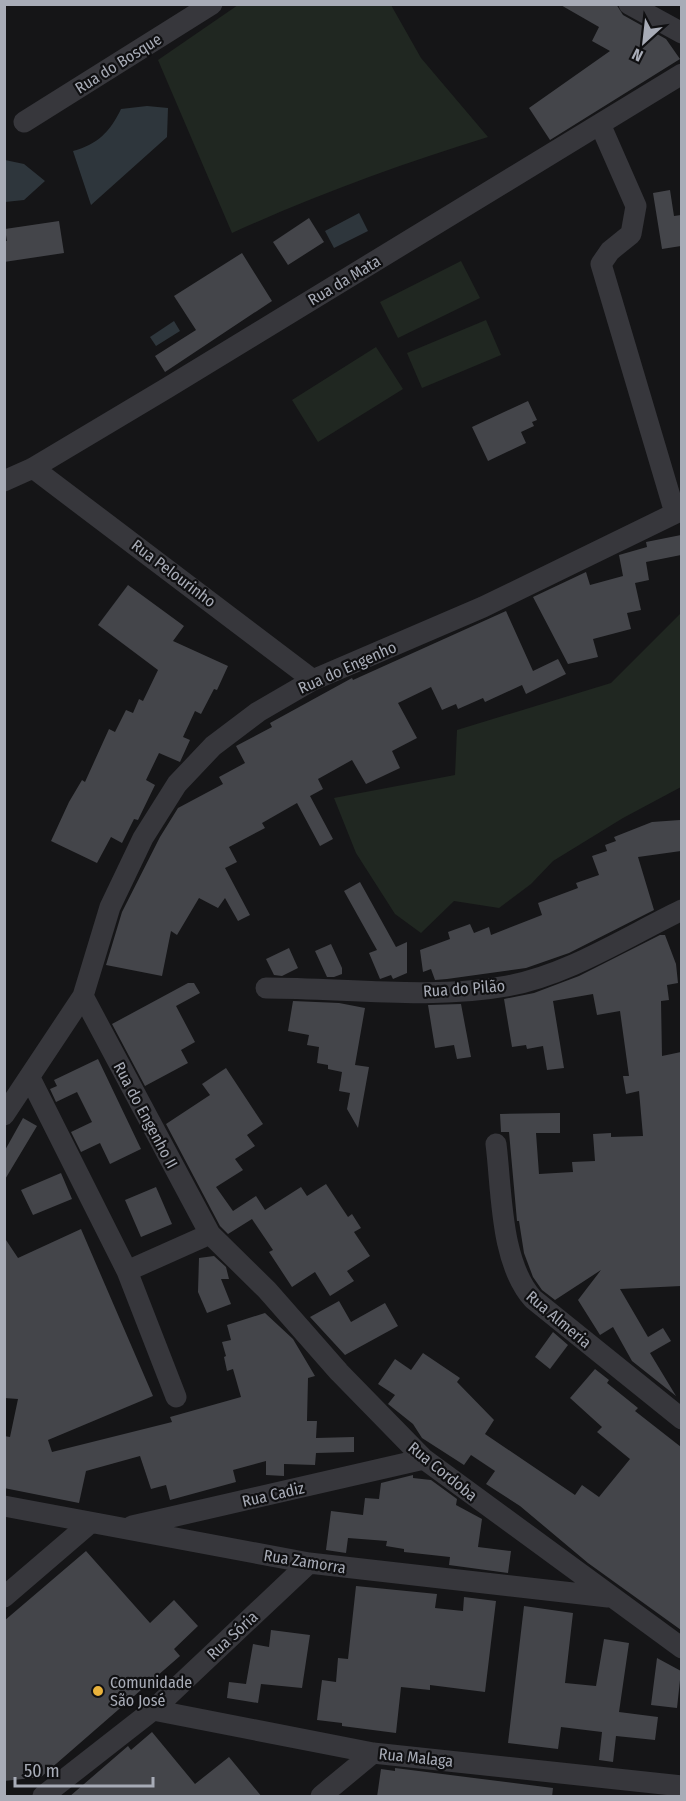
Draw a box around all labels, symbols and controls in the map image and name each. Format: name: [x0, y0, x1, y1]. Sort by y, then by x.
north arrow: [614, 12, 674, 72]
street label: Rua do Bosque: [72, 29, 165, 98]
text: N: [629, 44, 646, 66]
street label: Rua da Mata: [305, 251, 384, 309]
street label: Rua Pelourinho: [128, 536, 219, 611]
street label: Rua do Engenho: [295, 637, 399, 698]
street label: Rua do Pilão: [422, 976, 506, 1001]
street label: Rua do Engenho II: [110, 1059, 182, 1172]
street label: Rua Almeria: [522, 1287, 595, 1352]
street label: Rua Cordoba: [404, 1438, 481, 1505]
street label: Rua Cadiz: [240, 1478, 306, 1511]
street label: Rua Zamorra: [262, 1546, 348, 1577]
street label: Rua Sória: [203, 1607, 262, 1664]
place label: Comunidade São José: [110, 1673, 192, 1710]
marker: Comunidade São José: [91, 1684, 105, 1698]
street label: Rua Malaga: [378, 1744, 454, 1771]
scale bar: [15, 1750, 153, 1788]
text: 50 m: [24, 1760, 60, 1782]

